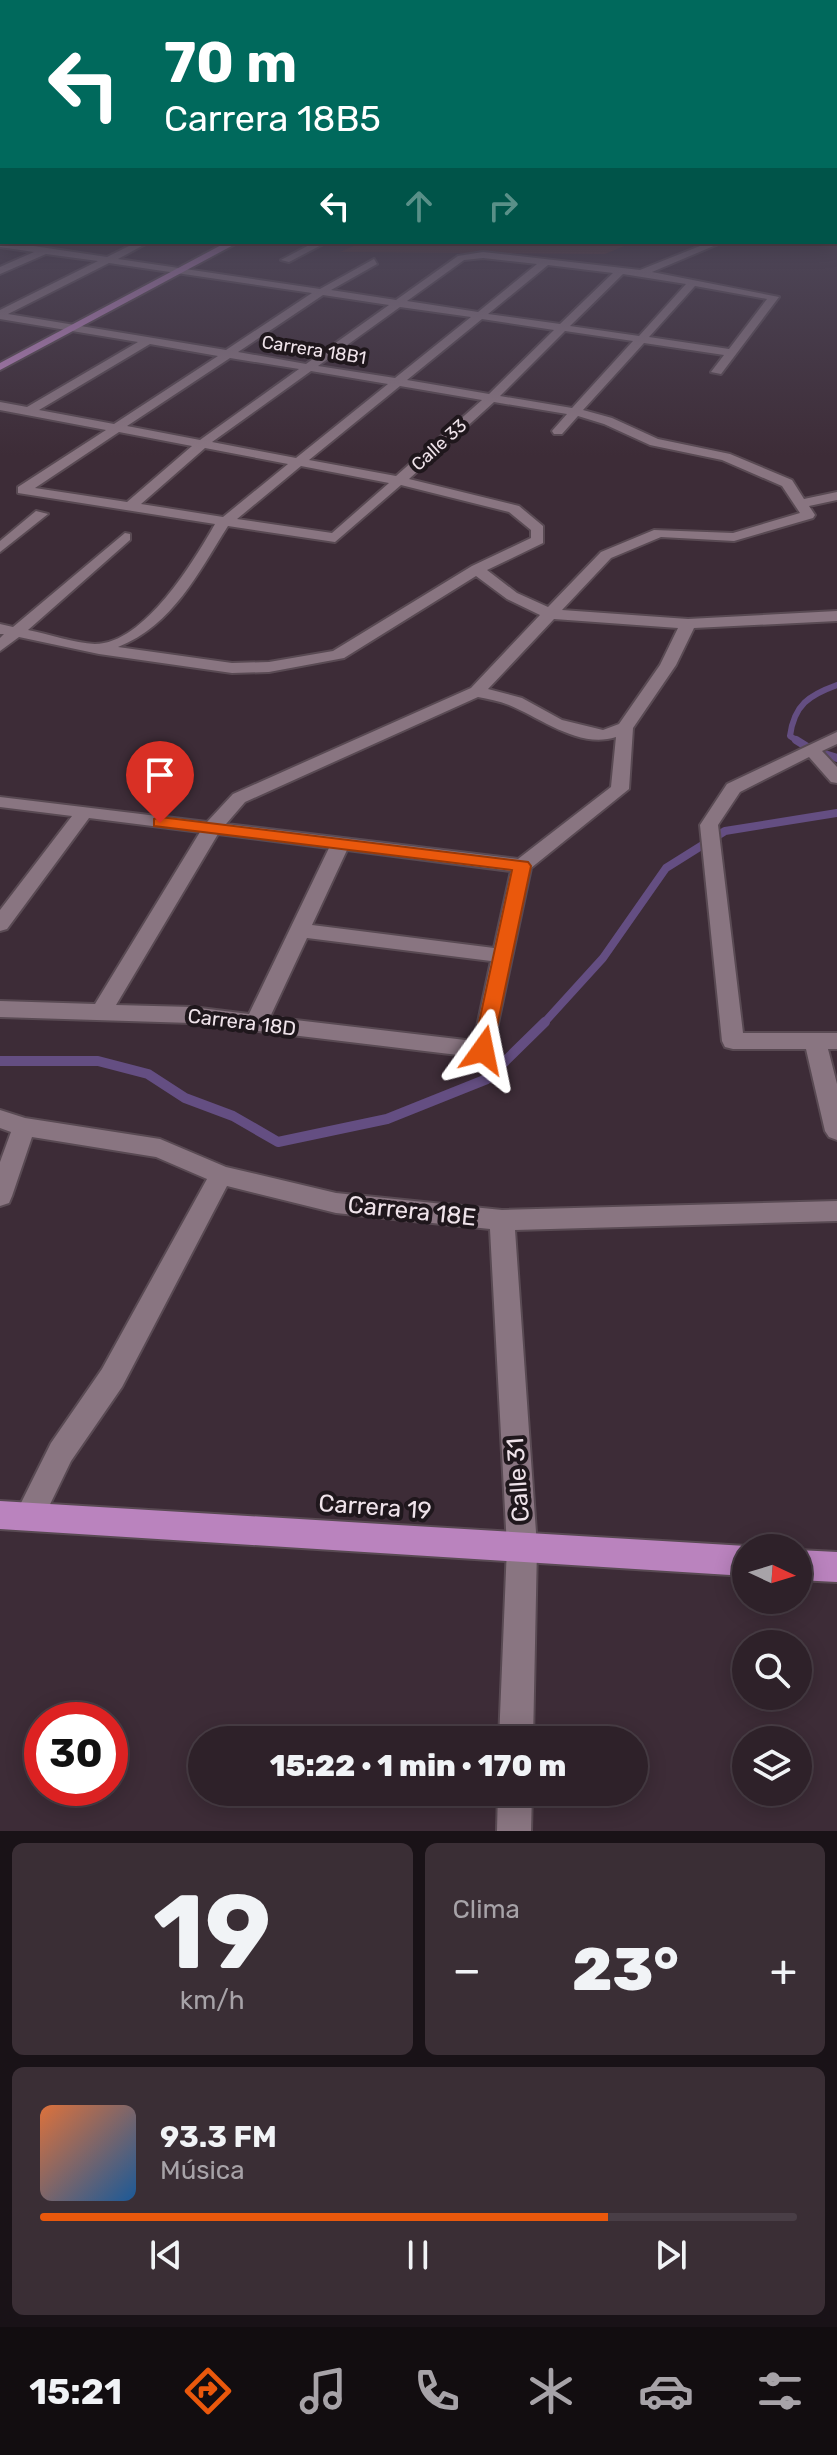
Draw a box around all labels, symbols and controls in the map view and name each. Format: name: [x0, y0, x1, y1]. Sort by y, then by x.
text: 70 m: [164, 30, 297, 96]
icon: left: [32, 32, 136, 136]
text: Carrera 18B5: [164, 97, 381, 140]
icon: left: [313, 184, 357, 228]
icon: ahead: [397, 184, 441, 228]
icon: right: [481, 184, 525, 228]
street label: Carrera 18B1: [260, 331, 368, 369]
street label: Calle 33: [407, 414, 471, 476]
pin: [126, 741, 194, 823]
icon: arrive: [138, 753, 182, 797]
street label: Carrera 18D: [186, 1003, 298, 1041]
position arrow: [441, 1008, 525, 1092]
street label: Carrera 18E: [346, 1190, 478, 1232]
street label: Calle 31: [501, 1437, 535, 1523]
street label: Carrera 19: [318, 1489, 432, 1525]
north arrow: [732, 1534, 812, 1614]
map controls: [732, 1534, 812, 1806]
button: search: [732, 1630, 812, 1710]
speed limit sign: 30: [24, 1702, 128, 1806]
button: layers: [732, 1726, 812, 1806]
text: 15:22 · 1 min · 170 m: [270, 1748, 566, 1784]
text: 19: [153, 1871, 271, 1994]
text: Clima: [453, 1894, 520, 1925]
text: 23°: [572, 1934, 679, 2005]
text: −: [453, 1944, 481, 1996]
text: +: [770, 1944, 797, 1996]
text: km/h: [180, 1985, 245, 2016]
text: 93.3 FM: [160, 2119, 277, 2155]
text: Música: [160, 2155, 245, 2186]
icon: previous: [144, 2233, 188, 2277]
icon: pause: [396, 2233, 440, 2277]
icon: next: [649, 2233, 693, 2277]
icon: directions: [180, 2363, 236, 2419]
icon: music: [295, 2363, 351, 2419]
icon: phone: [409, 2363, 465, 2419]
icon: climate: [523, 2363, 579, 2419]
icon: car: [638, 2363, 694, 2419]
icon: filters: [752, 2363, 808, 2419]
text: 15:21: [29, 2370, 122, 2413]

